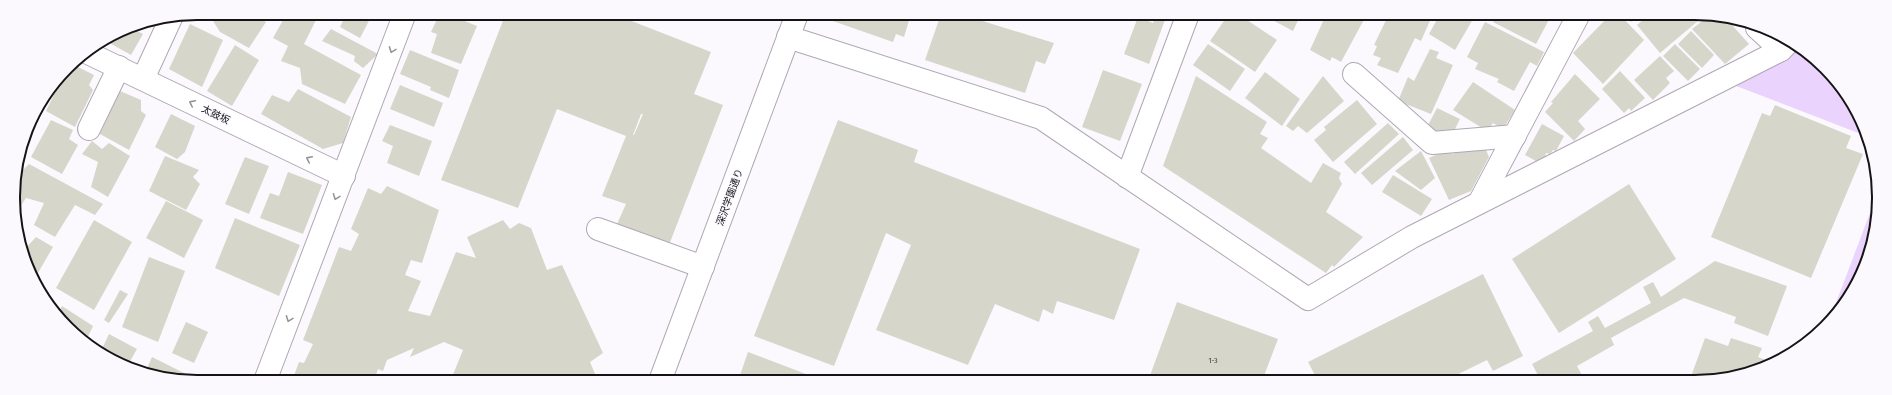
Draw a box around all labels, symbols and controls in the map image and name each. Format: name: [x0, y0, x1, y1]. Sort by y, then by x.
one-way arrow: [388, 46, 396, 53]
one-way arrow: [188, 100, 196, 108]
street label: 太鼓坂: [199, 103, 232, 127]
one-way arrow: [306, 156, 313, 164]
street label: 深沢学園通り: [714, 167, 746, 228]
one-way arrow: [332, 194, 340, 201]
one-way arrow: [285, 315, 293, 322]
house number: 1-3: [1208, 356, 1218, 365]

